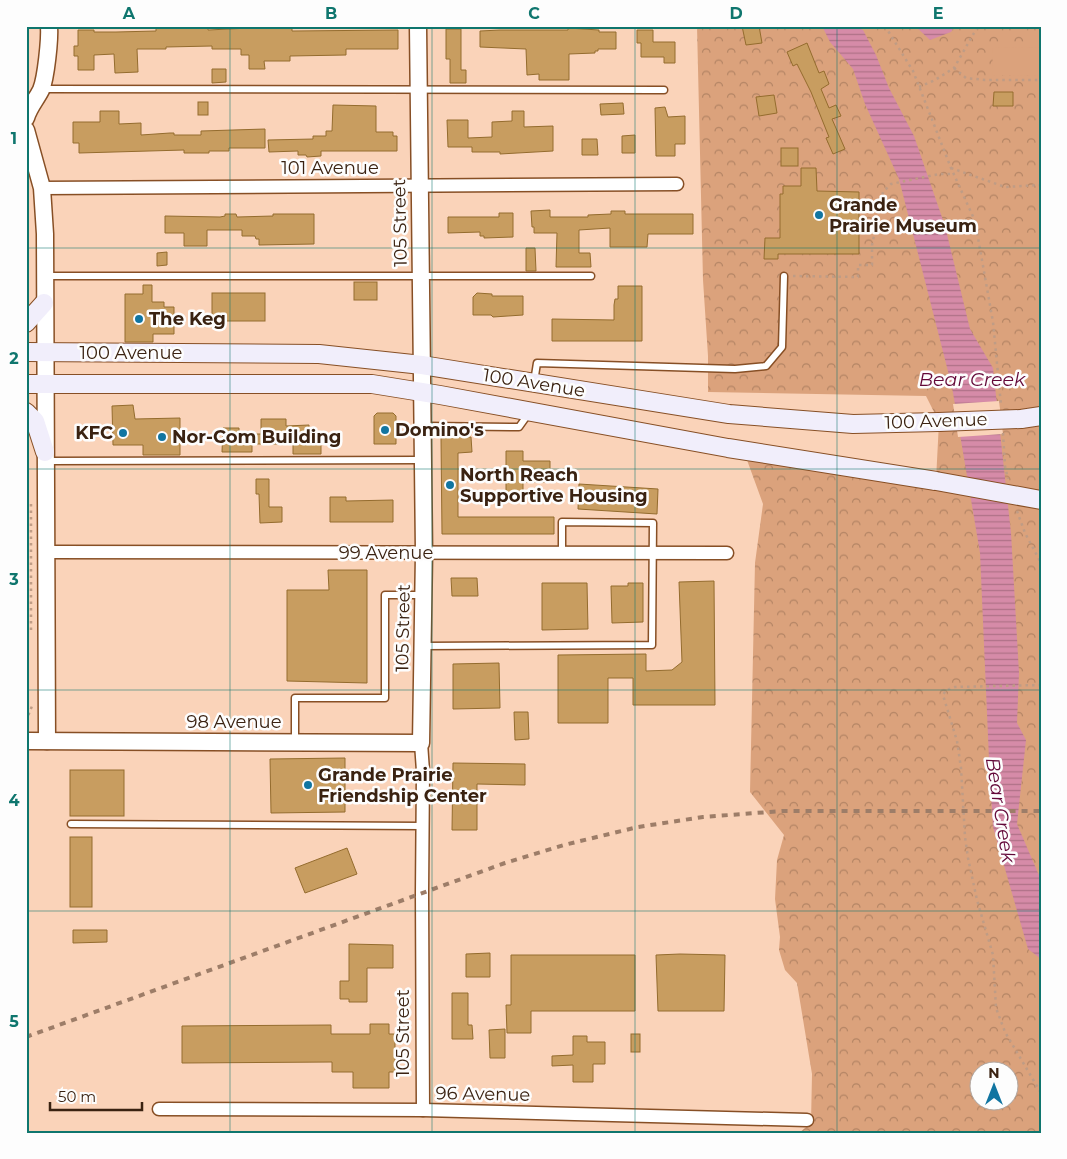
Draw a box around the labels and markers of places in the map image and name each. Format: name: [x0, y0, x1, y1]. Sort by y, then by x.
place label: Grande Prairie Museum: [829, 194, 977, 237]
marker: Grande Prairie Museum: [813, 209, 825, 221]
place label: The Keg: [149, 308, 226, 330]
marker: The Keg: [133, 313, 145, 325]
place label: Domino's: [395, 419, 484, 441]
place label: KFC: [75, 422, 113, 444]
marker: Domino's: [379, 424, 391, 436]
place label: Nor-Com Building: [172, 426, 341, 448]
marker: KFC: [117, 427, 129, 439]
marker: Nor-Com Building: [156, 431, 168, 443]
place label: North Reach Supportive Housing: [460, 464, 648, 507]
marker: North Reach Supportive Housing: [444, 479, 456, 491]
place label: Grande Prairie Friendship Center: [318, 764, 487, 807]
marker: Grande Prairie Friendship Center: [302, 779, 314, 791]

